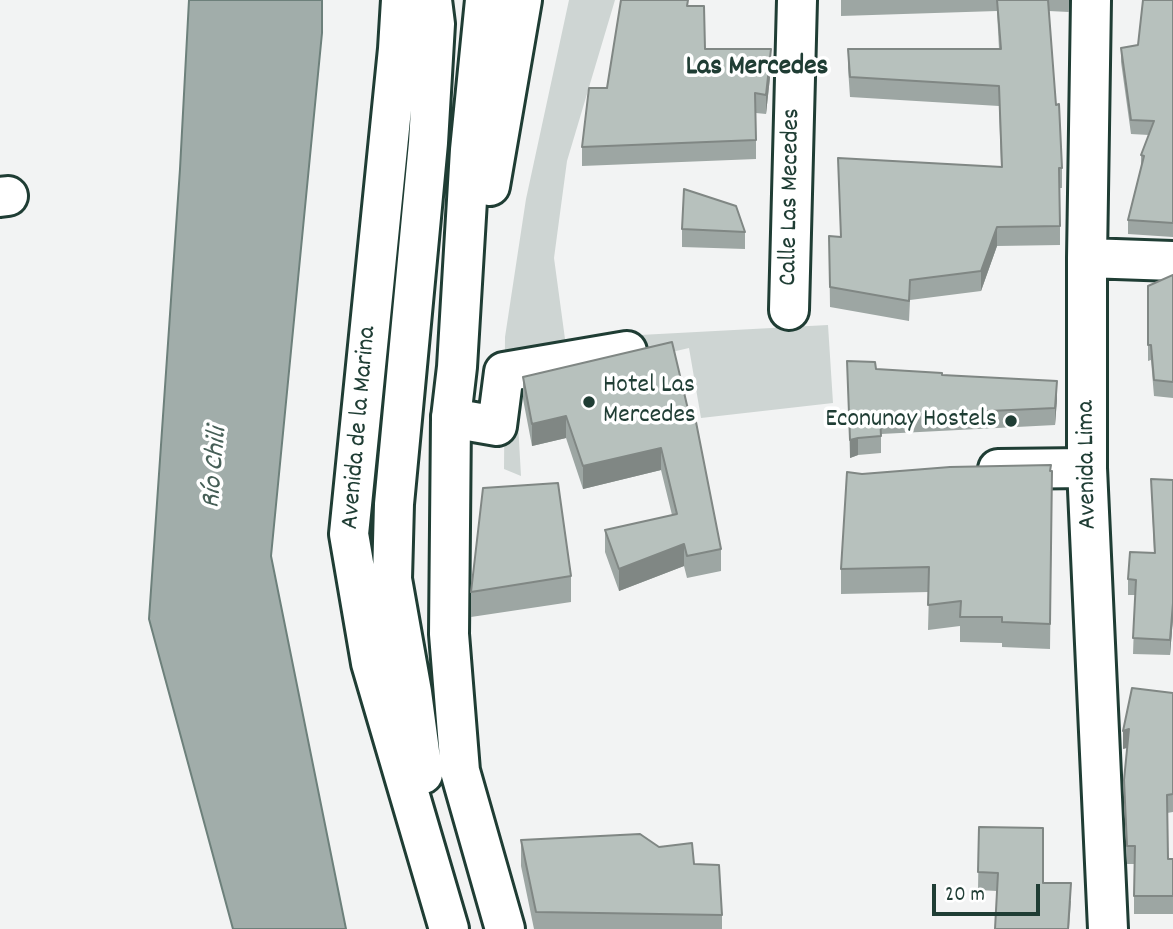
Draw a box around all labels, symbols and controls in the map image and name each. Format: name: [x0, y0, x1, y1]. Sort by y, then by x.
district label: Las Mercedes: [686, 52, 828, 86]
street label: Calle Las Mecedes: [775, 108, 809, 286]
street label: Avenida de la Marina: [337, 325, 385, 531]
place label: Hotel Las Mercedes: [603, 371, 696, 432]
marker: Hotel Las Mercedes: [581, 394, 597, 410]
street label: Avenida Lima: [1072, 400, 1106, 530]
place label: Econunay Hostels: [825, 405, 997, 437]
marker: Econunay Hostels: [1003, 413, 1019, 429]
water label: Río Chili: [197, 426, 237, 510]
scale bar: [935, 870, 1044, 914]
text: 20 m: [945, 881, 985, 911]

